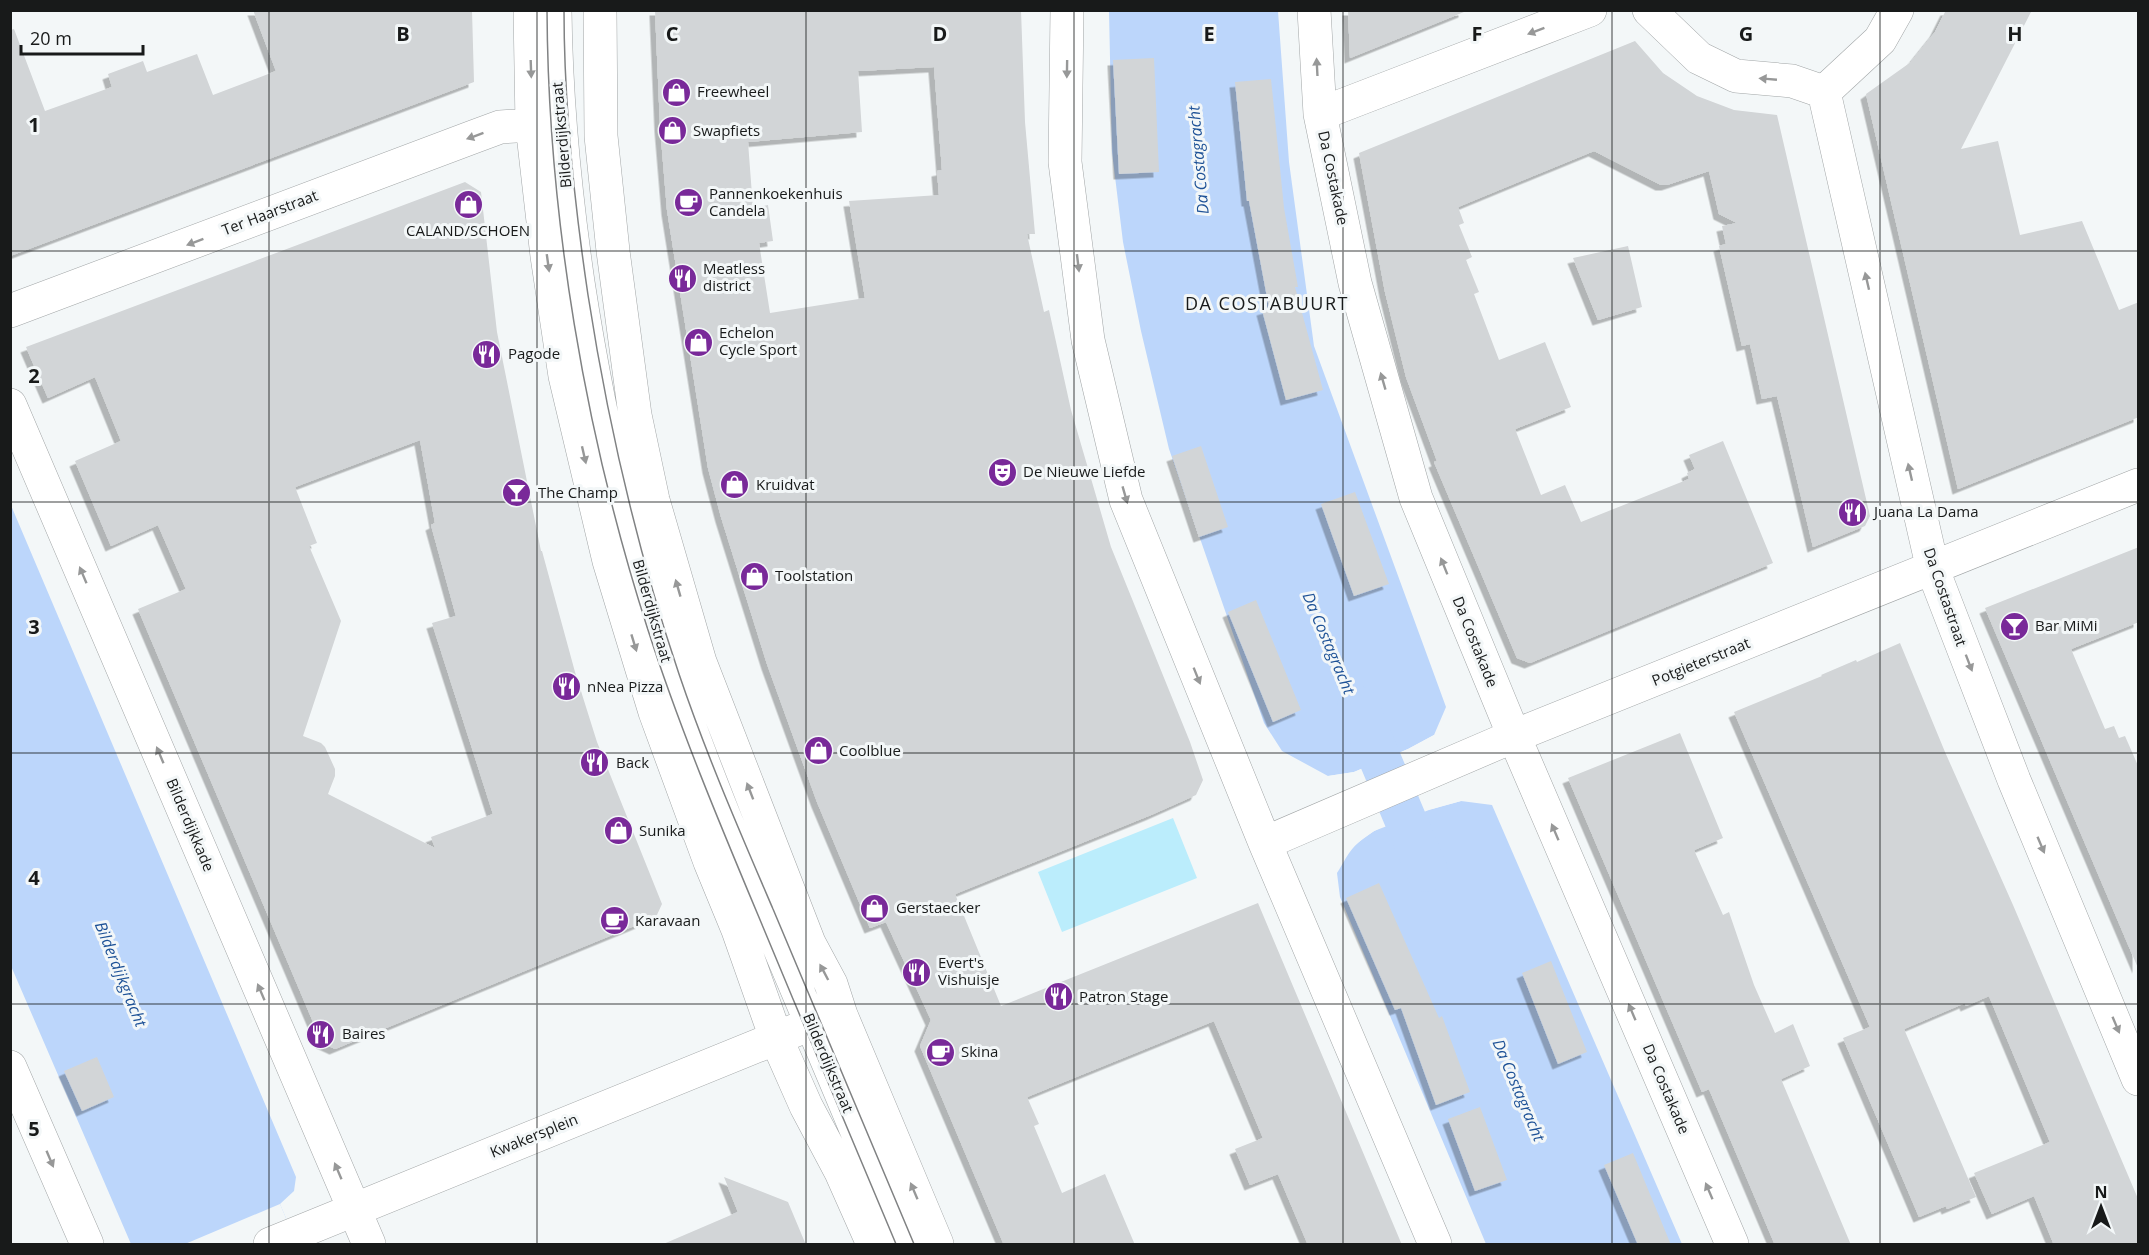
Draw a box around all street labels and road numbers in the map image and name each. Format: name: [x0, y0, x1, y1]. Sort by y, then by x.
street label: Bilderdijkstraat: [546, 81, 576, 189]
street label: Da Costakade: [1314, 129, 1354, 227]
street label: Ter Haarstraat: [219, 185, 320, 240]
street label: Da Costastraat: [1920, 545, 1972, 649]
street label: Bilderdijkstraat: [629, 557, 677, 665]
street label: Da Costakade: [1449, 593, 1503, 690]
street label: Potgieterstraat: [1649, 632, 1753, 690]
street label: Bilderdijkkade: [162, 775, 220, 874]
street label: Bilderdijkstraat: [799, 1010, 859, 1115]
street label: Da Costakade: [1639, 1040, 1695, 1137]
street label: Kwakersplein: [487, 1108, 581, 1162]

